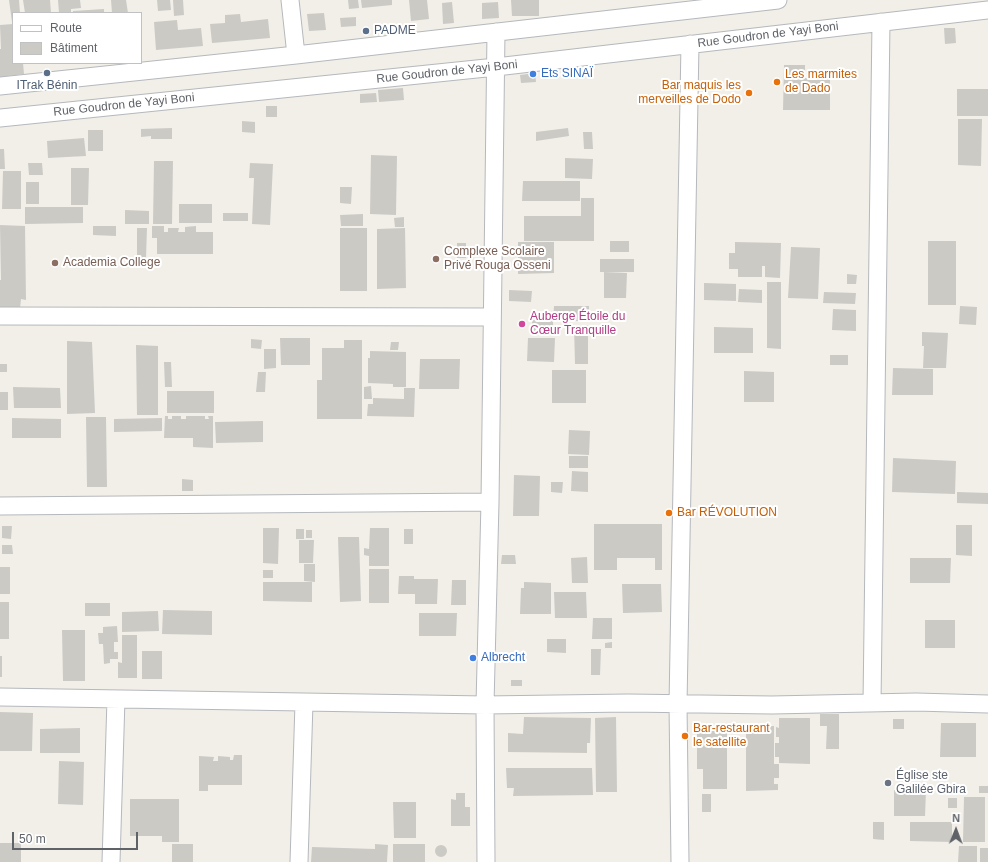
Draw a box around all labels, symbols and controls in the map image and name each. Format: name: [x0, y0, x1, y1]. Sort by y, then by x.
legend: [12, 12, 142, 64]
street label: Rue Goudron de Yayi Boni: [697, 19, 839, 51]
text: Route: [50, 21, 82, 35]
place label: PADME: [374, 24, 416, 38]
marker: PADME: [361, 26, 371, 36]
text: Bâtiment: [50, 41, 97, 55]
street label: Rue Goudron de Yayi Boni: [376, 57, 518, 87]
place label: Ets SINAÏ: [541, 67, 593, 81]
marker: ITrak Bénin: [42, 68, 52, 78]
place label: Les marmites de Dado: [785, 68, 857, 96]
marker: Ets SINAÏ: [528, 69, 538, 79]
marker: Les marmites de Dado: [772, 77, 782, 87]
place label: ITrak Bénin: [17, 79, 77, 93]
place label: Bar maquis les merveilles de Dodo: [638, 79, 741, 107]
marker: Bar maquis les merveilles de Dodo: [744, 88, 754, 98]
street label: Rue Goudron de Yayi Boni: [53, 90, 195, 120]
place label: Complexe Scolaire Privé Rouga Osseni: [444, 245, 551, 273]
marker: Complexe Scolaire Privé Rouga Osseni: [431, 254, 441, 264]
place label: Academia College: [63, 256, 160, 270]
marker: Academia College: [50, 258, 60, 268]
place label: Auberge Étoile du Cœur Tranquille: [530, 310, 625, 338]
marker: Auberge Étoile du Cœur Tranquille: [517, 319, 527, 329]
place label: Bar RÉVOLUTION: [677, 506, 777, 520]
marker: Bar RÉVOLUTION: [664, 508, 674, 518]
place label: Albrecht: [481, 651, 525, 665]
marker: Albrecht: [468, 653, 478, 663]
place label: Bar-restaurant le satellite: [693, 722, 770, 750]
marker: Bar-restaurant le satellite: [680, 731, 690, 741]
place label: Église ste Galilée Gbira: [896, 769, 966, 797]
marker: Église ste Galilée Gbira: [883, 778, 893, 788]
north arrow: [936, 810, 976, 850]
text: N: [952, 812, 960, 824]
scale bar: [14, 824, 140, 850]
text: 50 m: [19, 832, 46, 846]

